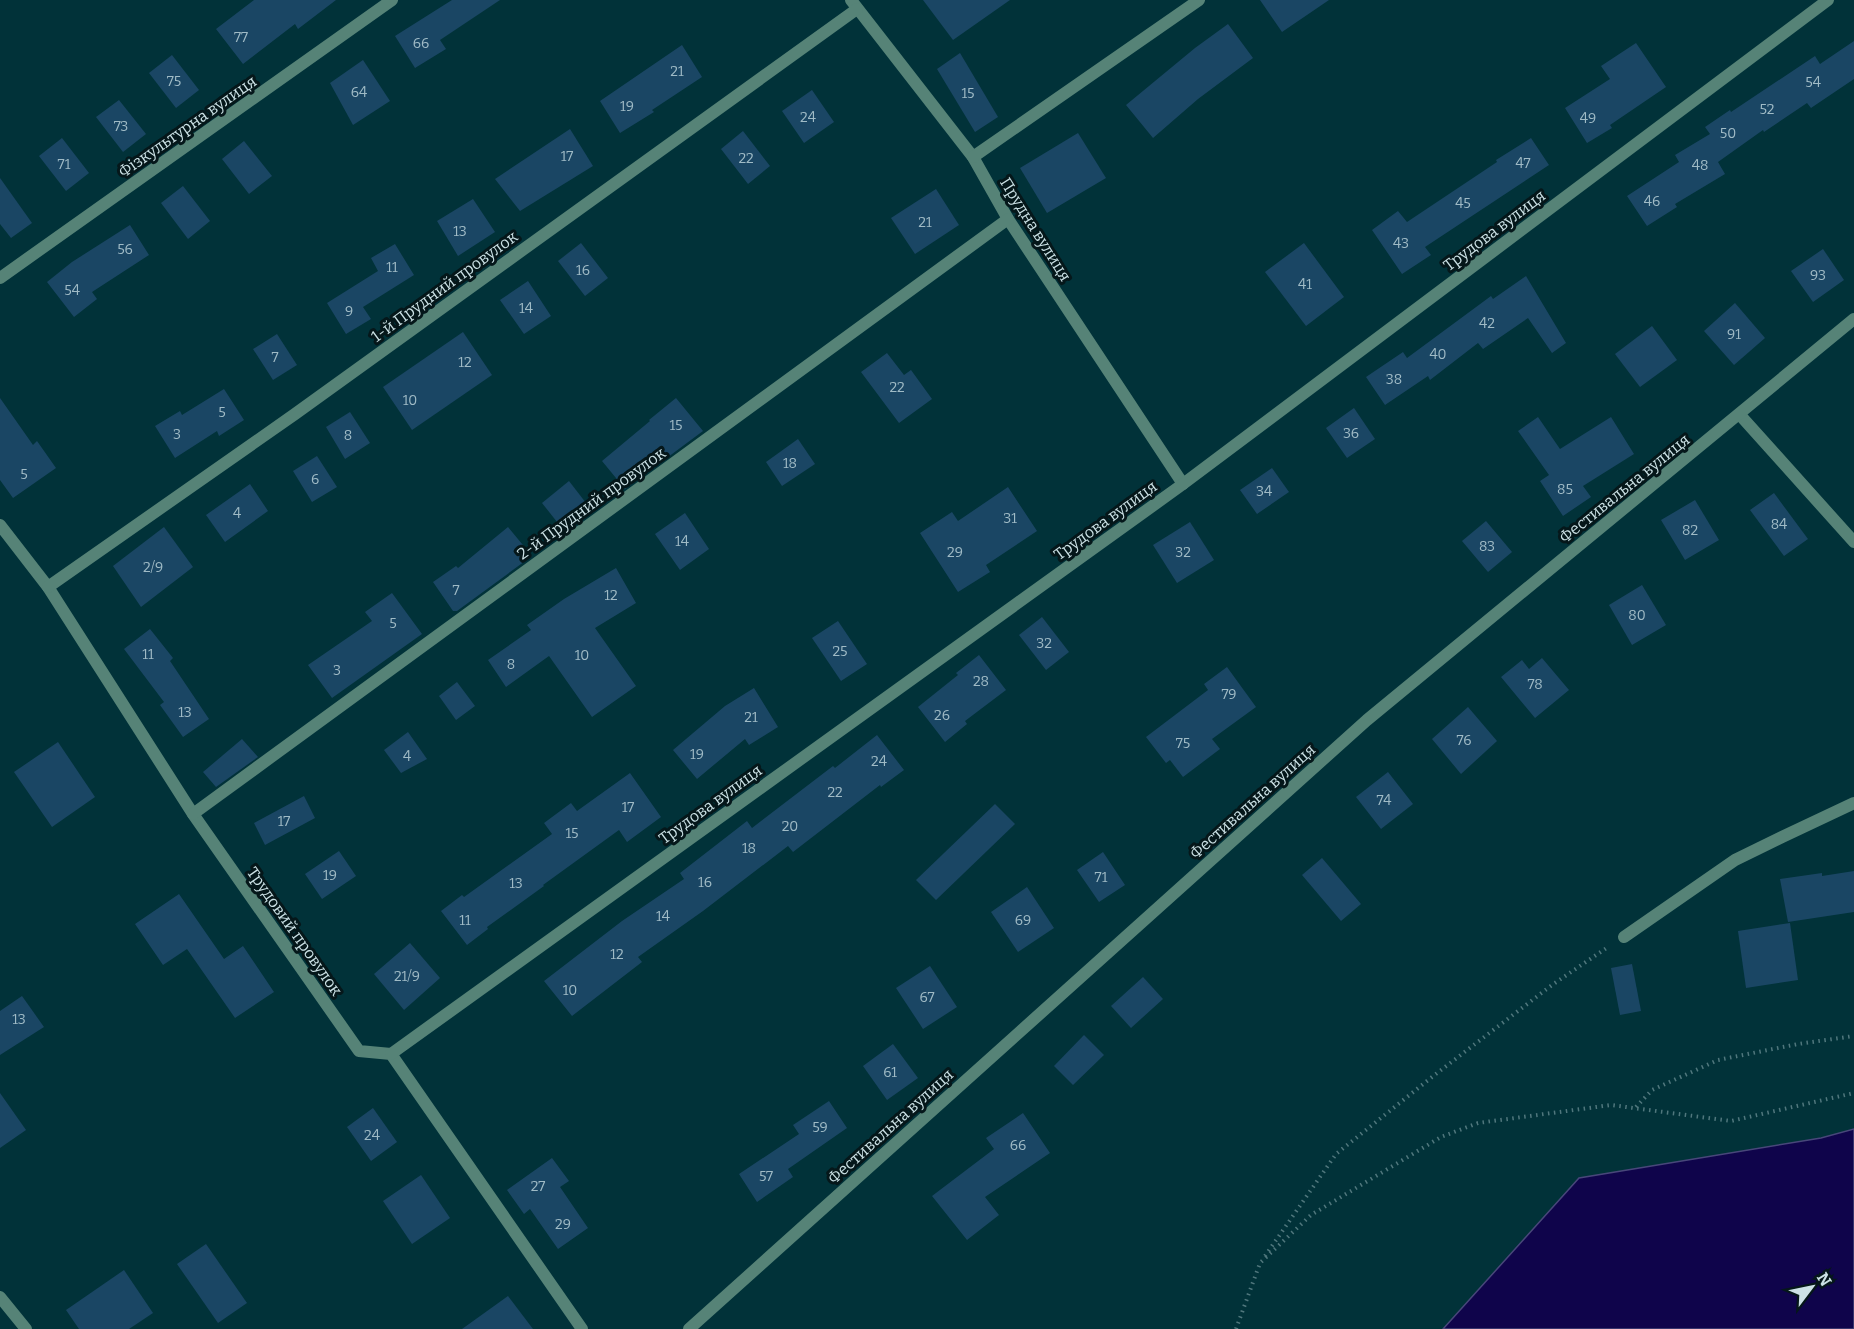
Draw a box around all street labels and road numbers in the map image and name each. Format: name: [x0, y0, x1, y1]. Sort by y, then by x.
street label: Фізкультурна вулиця: [115, 71, 260, 181]
street label: Прудна вулиця: [996, 174, 1075, 285]
street label: Трудова вулиця: [1440, 186, 1549, 275]
street label: 1-й Прудний провулок: [367, 227, 522, 346]
street label: Фестивальна вулиця: [1555, 430, 1693, 547]
street label: 2-й Прудний провулок: [513, 443, 670, 564]
street label: Трудова вулиця: [1050, 477, 1161, 564]
street label: Фестивальна вулиця: [1186, 740, 1319, 863]
street label: Трудова вулиця: [655, 761, 766, 848]
street label: Трудовий провулок: [243, 863, 346, 1000]
street label: Фестивальна вулиця: [824, 1065, 957, 1188]

